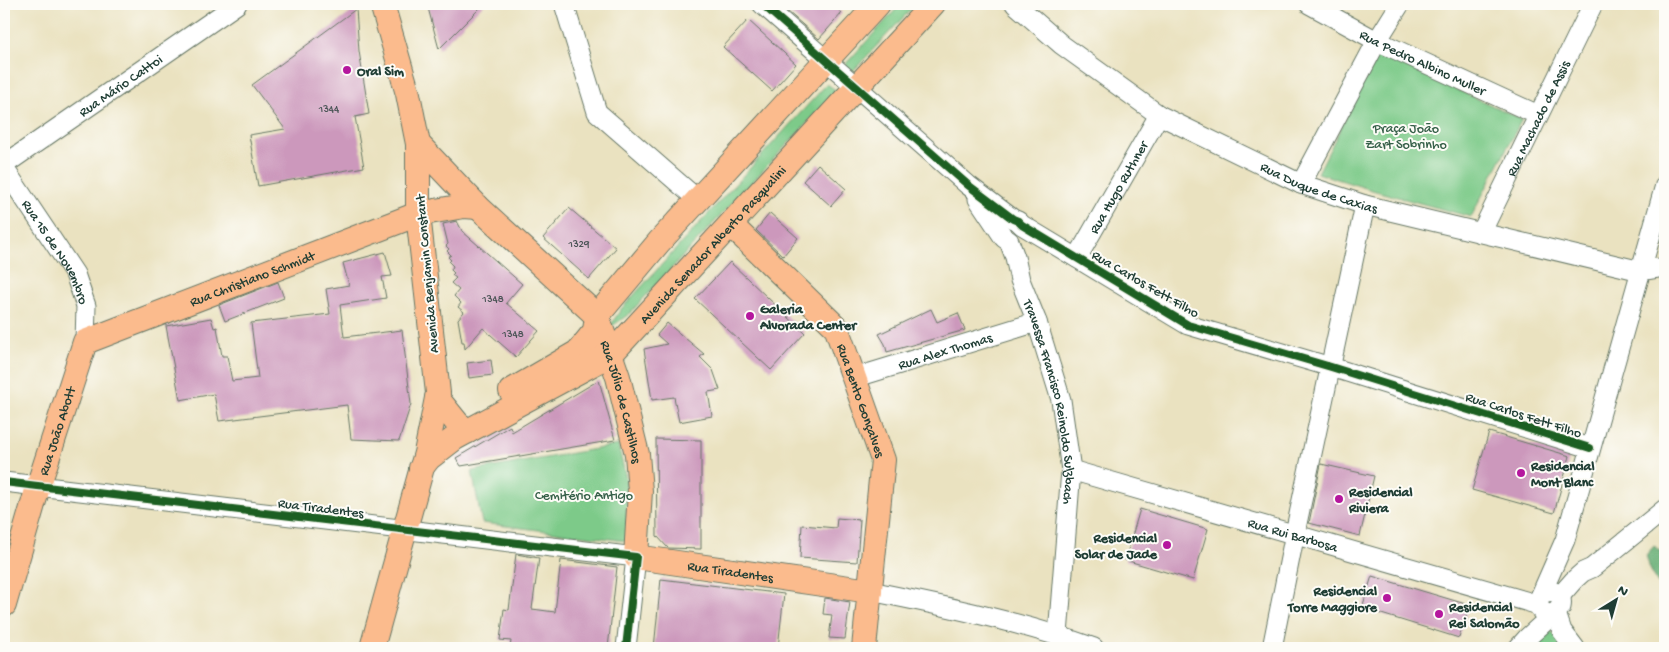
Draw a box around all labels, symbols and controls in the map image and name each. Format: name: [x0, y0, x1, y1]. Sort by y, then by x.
street label: Rua Pedro Albino Muller: [1356, 27, 1489, 101]
street label: Rua Mário Cattoi: [76, 52, 167, 122]
street label: Rua Machado de Assis: [1504, 58, 1575, 180]
marker: Oral Sim: [341, 64, 353, 76]
place label: Oral Sim: [357, 64, 404, 81]
house number: 1344: [318, 104, 340, 116]
park label: Praça João Zart Sobrinho: [1365, 121, 1447, 154]
street label: Rua Hugo Ruthner: [1087, 138, 1154, 238]
street label: Rua Duque de Caxias: [1257, 159, 1380, 219]
street label: Avenida Senador Alberto Pasqualini: [637, 163, 791, 329]
street label: Avenida Benjamin Constant: [413, 193, 444, 354]
street label: Rua 15 de Novembro: [17, 197, 91, 307]
house number: 1329: [567, 239, 590, 251]
street label: Rua Carlos Fett Filho: [1088, 247, 1202, 323]
street label: Rua Christiano Schmidt: [188, 248, 319, 312]
house number: 1348: [481, 294, 504, 306]
street label: Travessa Francisco Reinoldo Sulzbach: [1017, 296, 1077, 505]
place label: Galeria Alvorada Center: [759, 302, 858, 335]
marker: Galeria Alvorada Center: [744, 310, 756, 322]
house number: 1348: [501, 329, 524, 341]
street label: Rua Alex Thomas: [897, 330, 995, 375]
street label: Rua Júlio de Castilhos: [595, 339, 644, 465]
street label: Rua Bento Gonçalves: [832, 342, 888, 461]
street label: Rua João Abott: [36, 384, 81, 478]
street label: Rua Carlos Fett Filho: [1463, 390, 1584, 443]
place label: Residencial Mont Blanc: [1530, 459, 1594, 492]
marker: Residencial Mont Blanc: [1515, 467, 1527, 479]
place label: Residencial Riviera: [1348, 485, 1412, 518]
park label: Cemitério Antigo: [535, 488, 633, 505]
marker: Residencial Riviera: [1333, 493, 1345, 505]
street label: Rua Tiradentes: [277, 496, 365, 523]
street label: Rua Rui Barbosa: [1245, 515, 1340, 558]
place label: Residencial Solar de Jade: [1075, 531, 1158, 564]
marker: Residencial Solar de Jade: [1161, 539, 1173, 551]
street label: Rua Tiradentes: [686, 559, 775, 588]
north arrow: [1592, 574, 1642, 624]
text: N: [1614, 582, 1631, 601]
place label: Residencial Torre Maggiore: [1287, 584, 1378, 617]
marker: Residencial Torre Maggiore: [1381, 592, 1393, 604]
place label: Residencial Rei Salomão: [1448, 600, 1520, 633]
marker: Residencial Rei Salomão: [1433, 608, 1445, 620]

